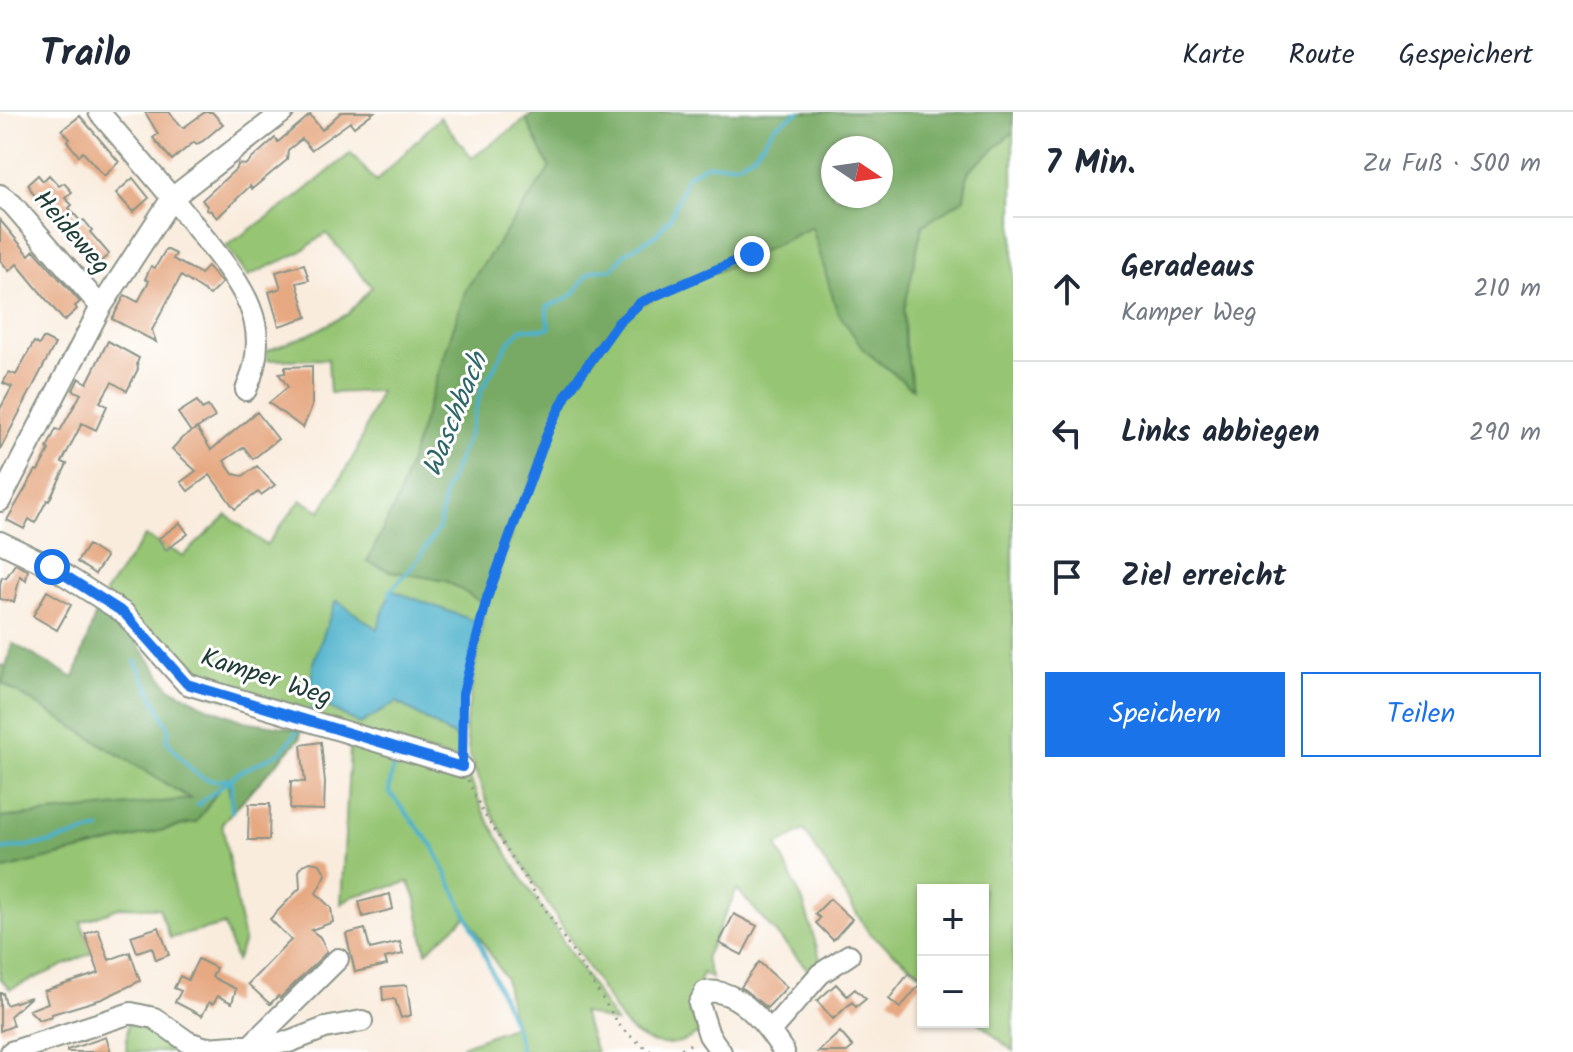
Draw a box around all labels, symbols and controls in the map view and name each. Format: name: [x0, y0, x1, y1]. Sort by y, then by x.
text: Trailo: [40, 25, 131, 85]
text: Karte: [1182, 33, 1245, 78]
text: Route: [1289, 33, 1355, 78]
text: Gespeichert: [1399, 33, 1533, 78]
north arrow: [821, 136, 893, 208]
text: 7 Min.: [1045, 137, 1136, 191]
text: Zu Fuß · 500 m: [1363, 143, 1541, 185]
street label: Heideweg: [22, 181, 120, 285]
route end: [734, 236, 770, 272]
text: Geradeaus: [1121, 244, 1254, 292]
icon: ahead: [1045, 267, 1089, 311]
text: 210 m: [1474, 268, 1541, 310]
text: Kamper Weg: [1121, 292, 1257, 334]
water label: Waschbach: [411, 345, 502, 484]
text: Links abbiegen: [1121, 409, 1320, 457]
icon: left: [1045, 411, 1089, 455]
text: 290 m: [1469, 412, 1541, 454]
route start: [34, 549, 70, 585]
text: Ziel erreicht: [1121, 553, 1286, 601]
icon: arrive: [1045, 555, 1089, 599]
street label: Kamper Weg: [195, 637, 337, 719]
button: Speichern: [1045, 672, 1285, 757]
button: Teilen: [1301, 672, 1541, 757]
map controls: [917, 884, 989, 1028]
button: +: [917, 884, 989, 956]
button: −: [917, 956, 989, 1028]

